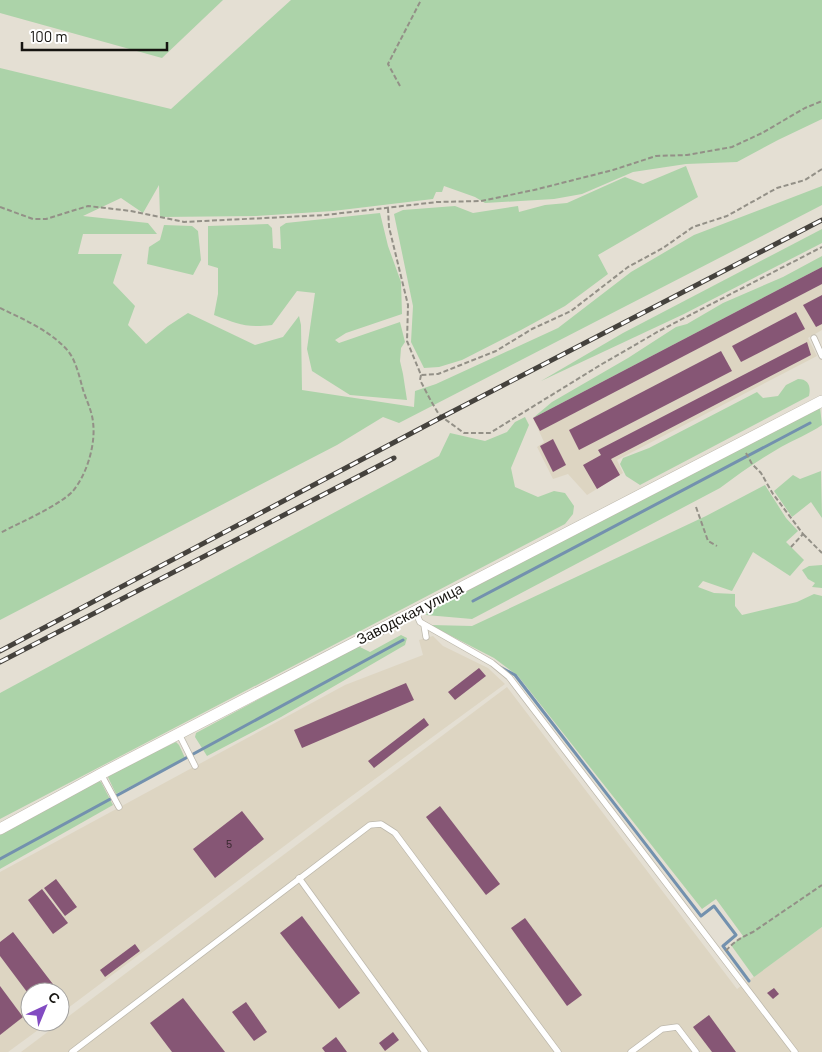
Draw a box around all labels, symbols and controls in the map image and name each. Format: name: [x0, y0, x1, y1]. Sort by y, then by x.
scale bar: [22, 20, 168, 52]
text: 100 m: [30, 27, 68, 45]
street label: Заводская улица: [353, 578, 466, 648]
house number: 5: [226, 836, 232, 850]
north arrow: [20, 982, 70, 1032]
text: С: [45, 988, 64, 1007]

